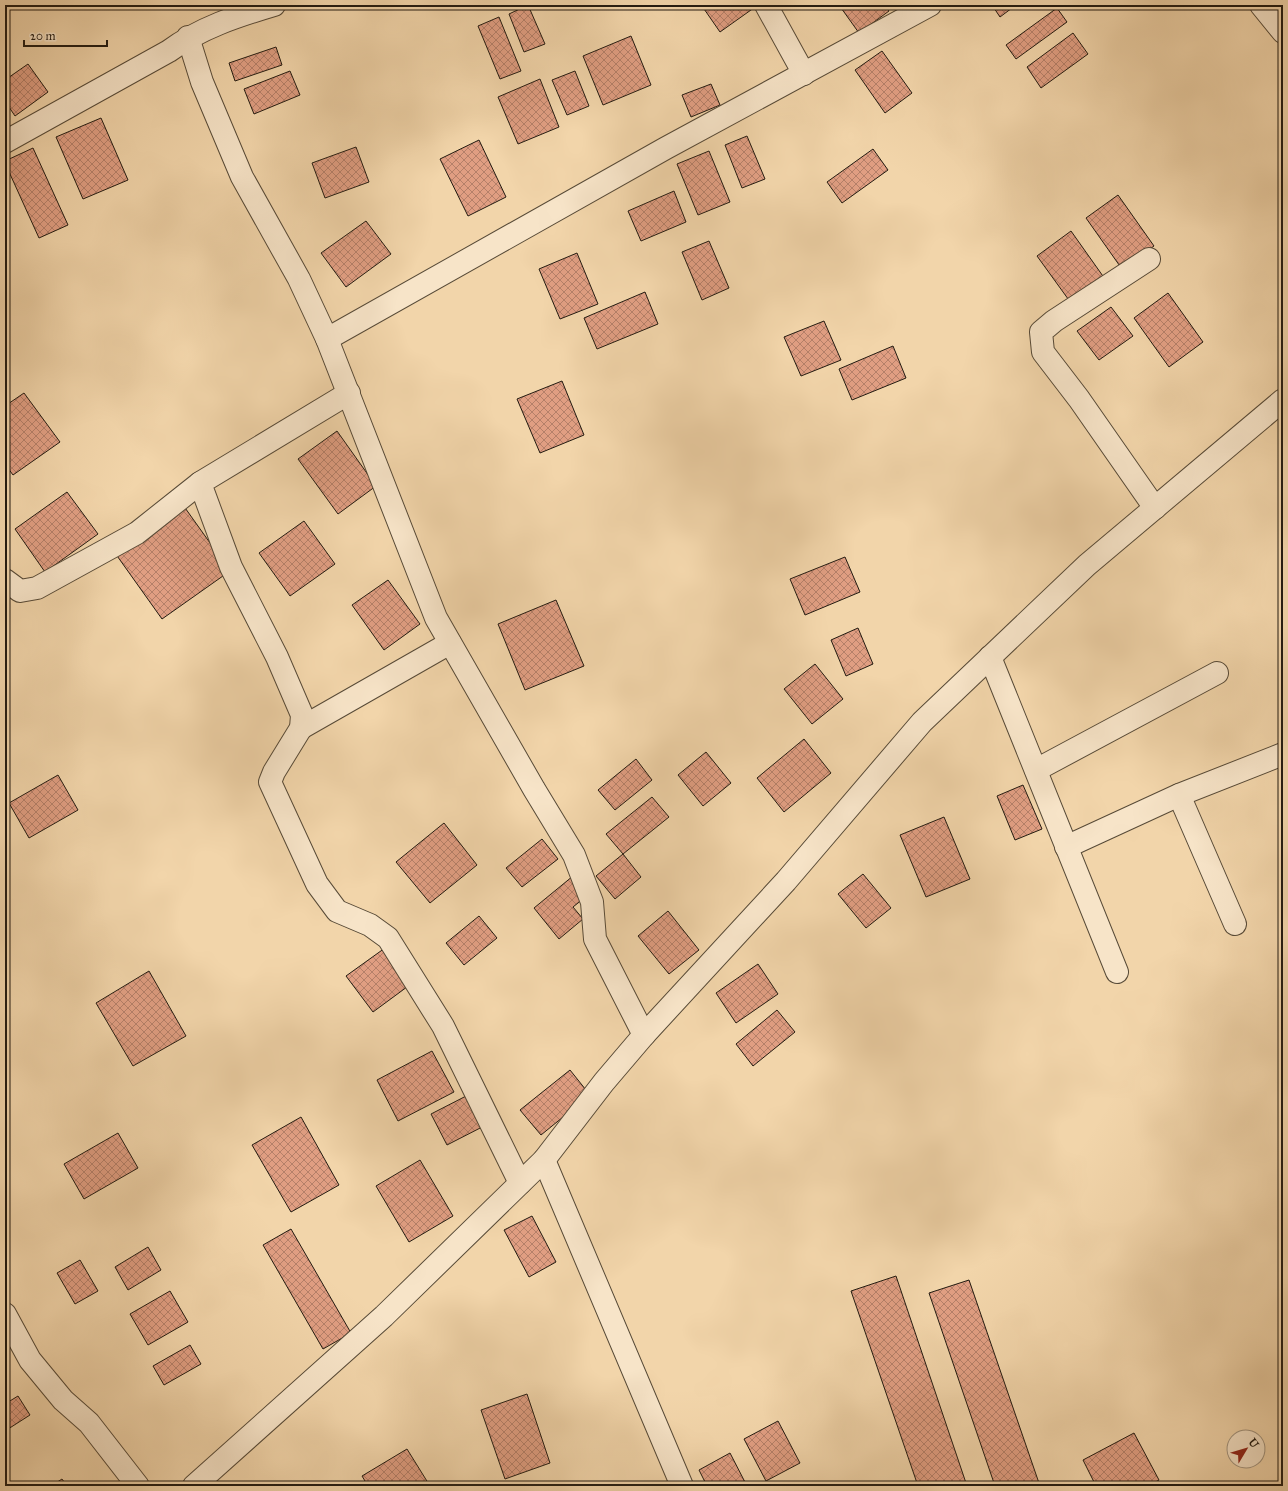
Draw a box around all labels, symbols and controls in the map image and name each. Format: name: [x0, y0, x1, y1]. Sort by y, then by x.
scale bar: [24, 22, 107, 48]
text: 20 m: [30, 29, 56, 43]
north arrow: [1226, 1429, 1266, 1469]
text: U: [1246, 1436, 1261, 1451]

